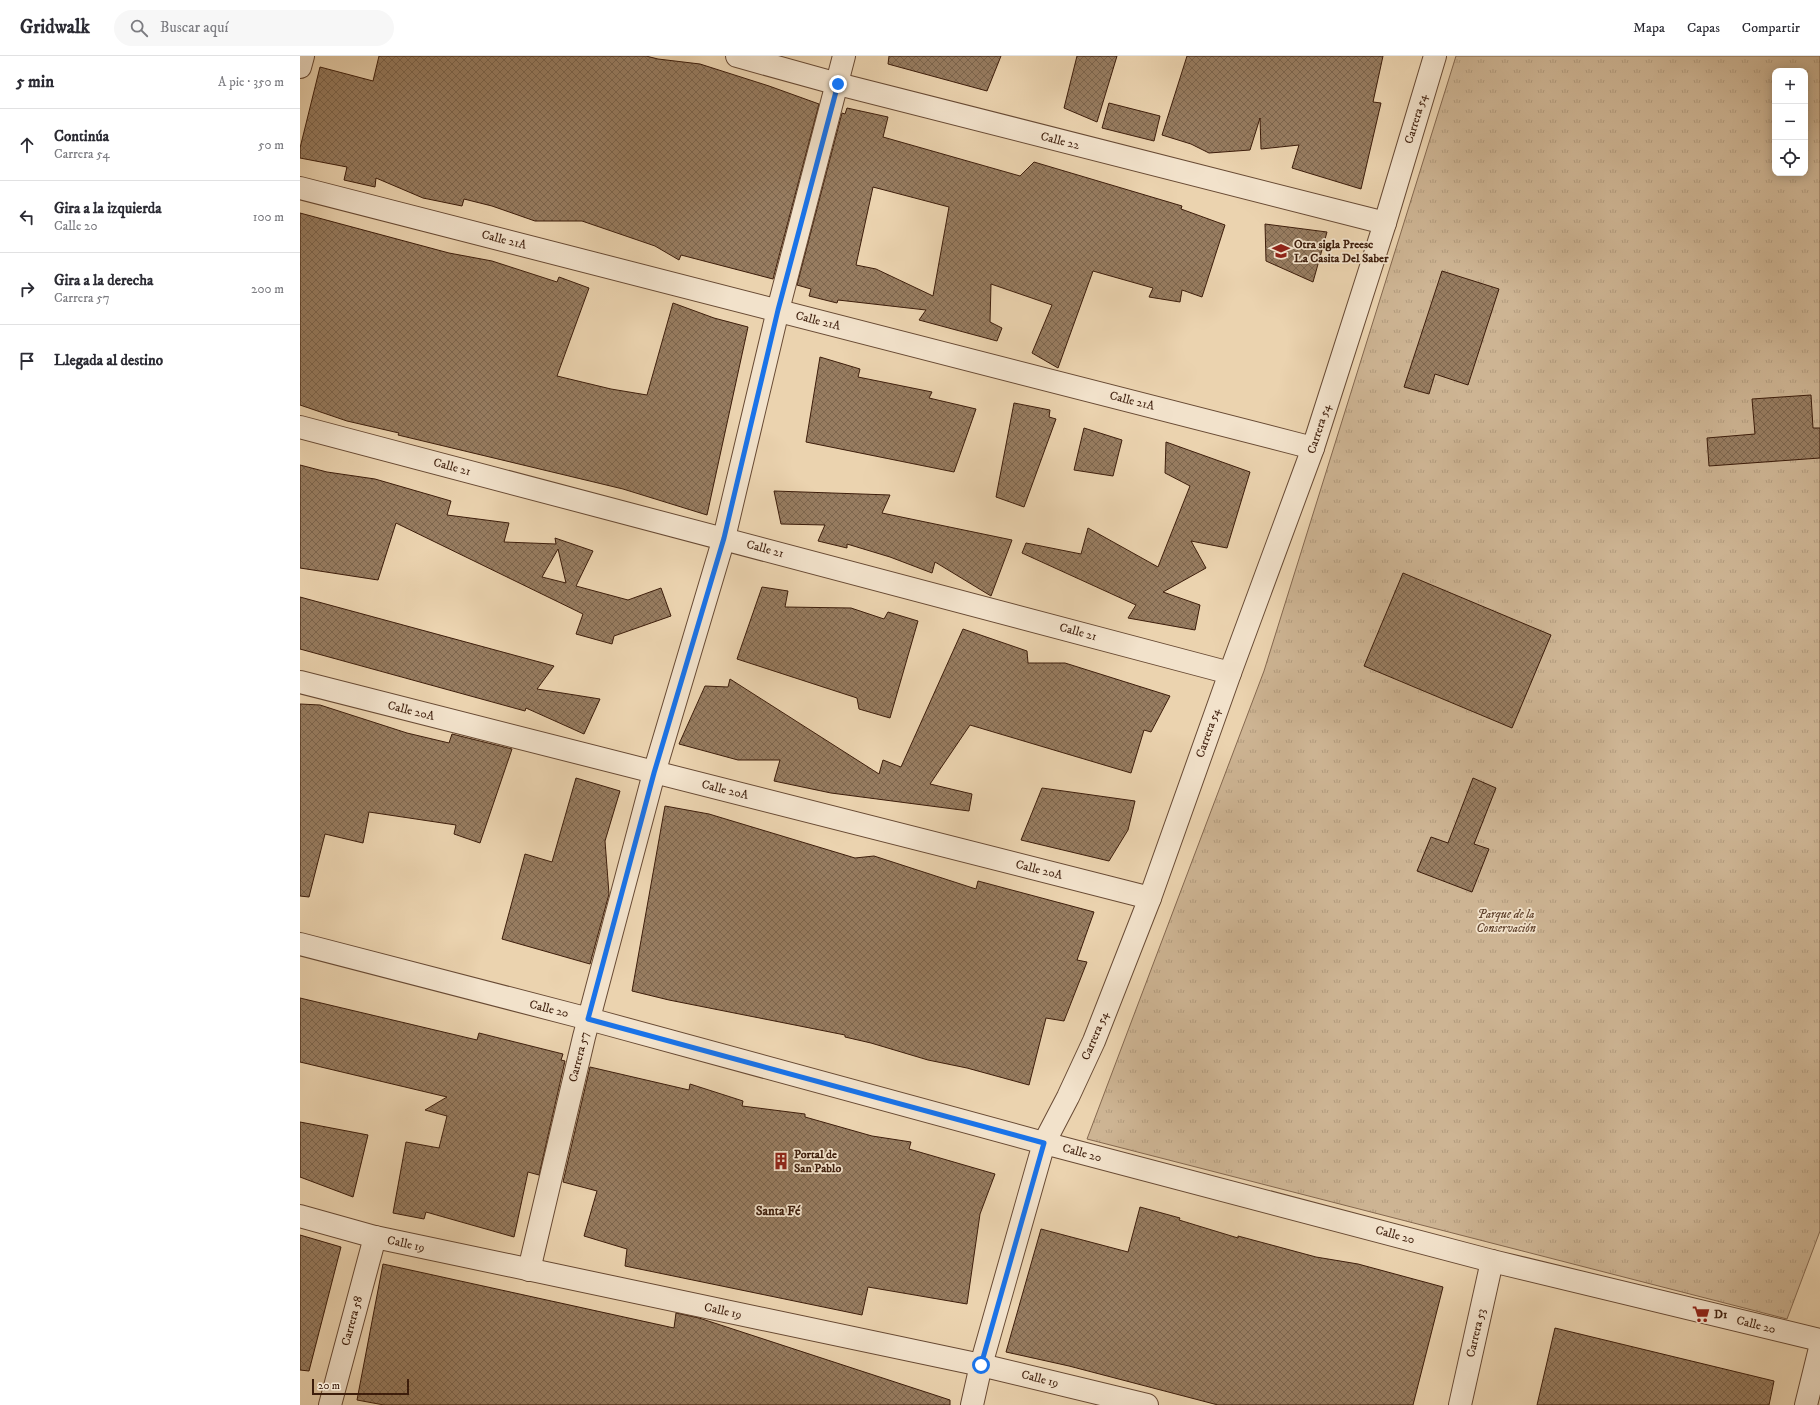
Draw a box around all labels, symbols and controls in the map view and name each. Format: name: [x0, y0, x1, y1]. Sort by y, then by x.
search box: [114, 10, 394, 46]
text: Gridwalk: [20, 16, 90, 39]
icon: search: [128, 17, 150, 39]
text: Buscar aquí: [160, 18, 228, 37]
text: Mapa: [1633, 19, 1665, 37]
text: Capas: [1687, 19, 1720, 37]
text: Compartir: [1742, 19, 1800, 37]
map controls: [1772, 68, 1808, 176]
button: +: [1772, 68, 1808, 104]
text: 5 min: [16, 71, 54, 93]
text: A pie · 350 m: [218, 74, 284, 90]
route end: [829, 75, 847, 93]
street label: Carrera 54: [1401, 91, 1431, 146]
button: −: [1772, 104, 1808, 140]
text: Continúa: [54, 127, 109, 146]
street label: Calle 22: [1039, 129, 1081, 153]
icon: ahead: [16, 134, 38, 156]
text: 50 m: [258, 137, 284, 153]
button: locate: [1772, 140, 1808, 176]
text: Carrera 54: [54, 146, 110, 162]
text: Gira a la izquierda: [54, 199, 162, 218]
icon: left: [16, 206, 38, 228]
text: 100 m: [253, 209, 284, 225]
text: Calle 20: [54, 218, 97, 234]
street label: Calle 21A: [480, 227, 528, 253]
place label: Otra sigla Preesc La Casita Del Saber: [1294, 237, 1389, 266]
school or university icon: Otra sigla Preesc La Casita Del Saber: [1271, 241, 1291, 261]
text: Gira a la derecha: [54, 271, 153, 290]
icon: right: [16, 278, 38, 300]
text: 200 m: [251, 281, 284, 297]
text: Carrera 57: [54, 290, 110, 306]
street label: Calle 21A: [794, 308, 842, 334]
icon: arrive: [16, 350, 38, 372]
text: Llegada al destino: [54, 351, 163, 370]
street label: Calle 21A: [1108, 388, 1156, 414]
street label: Carrera 54: [1304, 401, 1334, 456]
street label: Calle 21: [432, 455, 472, 479]
street label: Calle 21: [745, 537, 785, 561]
street label: Calle 21: [1058, 620, 1098, 644]
street label: Calle 20A: [386, 698, 436, 724]
street label: Carrera 54: [1193, 705, 1224, 760]
street label: Calle 20A: [700, 777, 750, 803]
street label: Calle 20A: [1014, 857, 1064, 883]
park label: Parque de la Conservación: [1476, 907, 1536, 936]
street label: Calle 20: [528, 997, 570, 1021]
street label: Carrera 54: [1078, 1008, 1112, 1063]
street label: Carrera 57: [566, 1030, 592, 1084]
street label: Calle 20: [1061, 1141, 1103, 1165]
place label: Portal de San Pablo: [794, 1147, 841, 1176]
building icon: Portal de San Pablo: [771, 1151, 791, 1171]
district label: Santa Fé: [756, 1203, 801, 1219]
street label: Calle 20: [1374, 1223, 1416, 1247]
street label: Calle 19: [386, 1233, 426, 1255]
street label: Carrera 58: [338, 1294, 366, 1348]
street label: Calle 19: [703, 1300, 743, 1322]
supermarket icon: D1: [1691, 1304, 1711, 1324]
street label: Carrera 53: [1463, 1307, 1489, 1359]
place label: D1: [1714, 1307, 1728, 1322]
street label: Calle 20: [1735, 1313, 1777, 1337]
route start: [972, 1356, 990, 1374]
street label: Calle 19: [1020, 1367, 1060, 1391]
scale bar: [312, 1377, 409, 1396]
text: 20 m: [318, 1379, 340, 1393]

